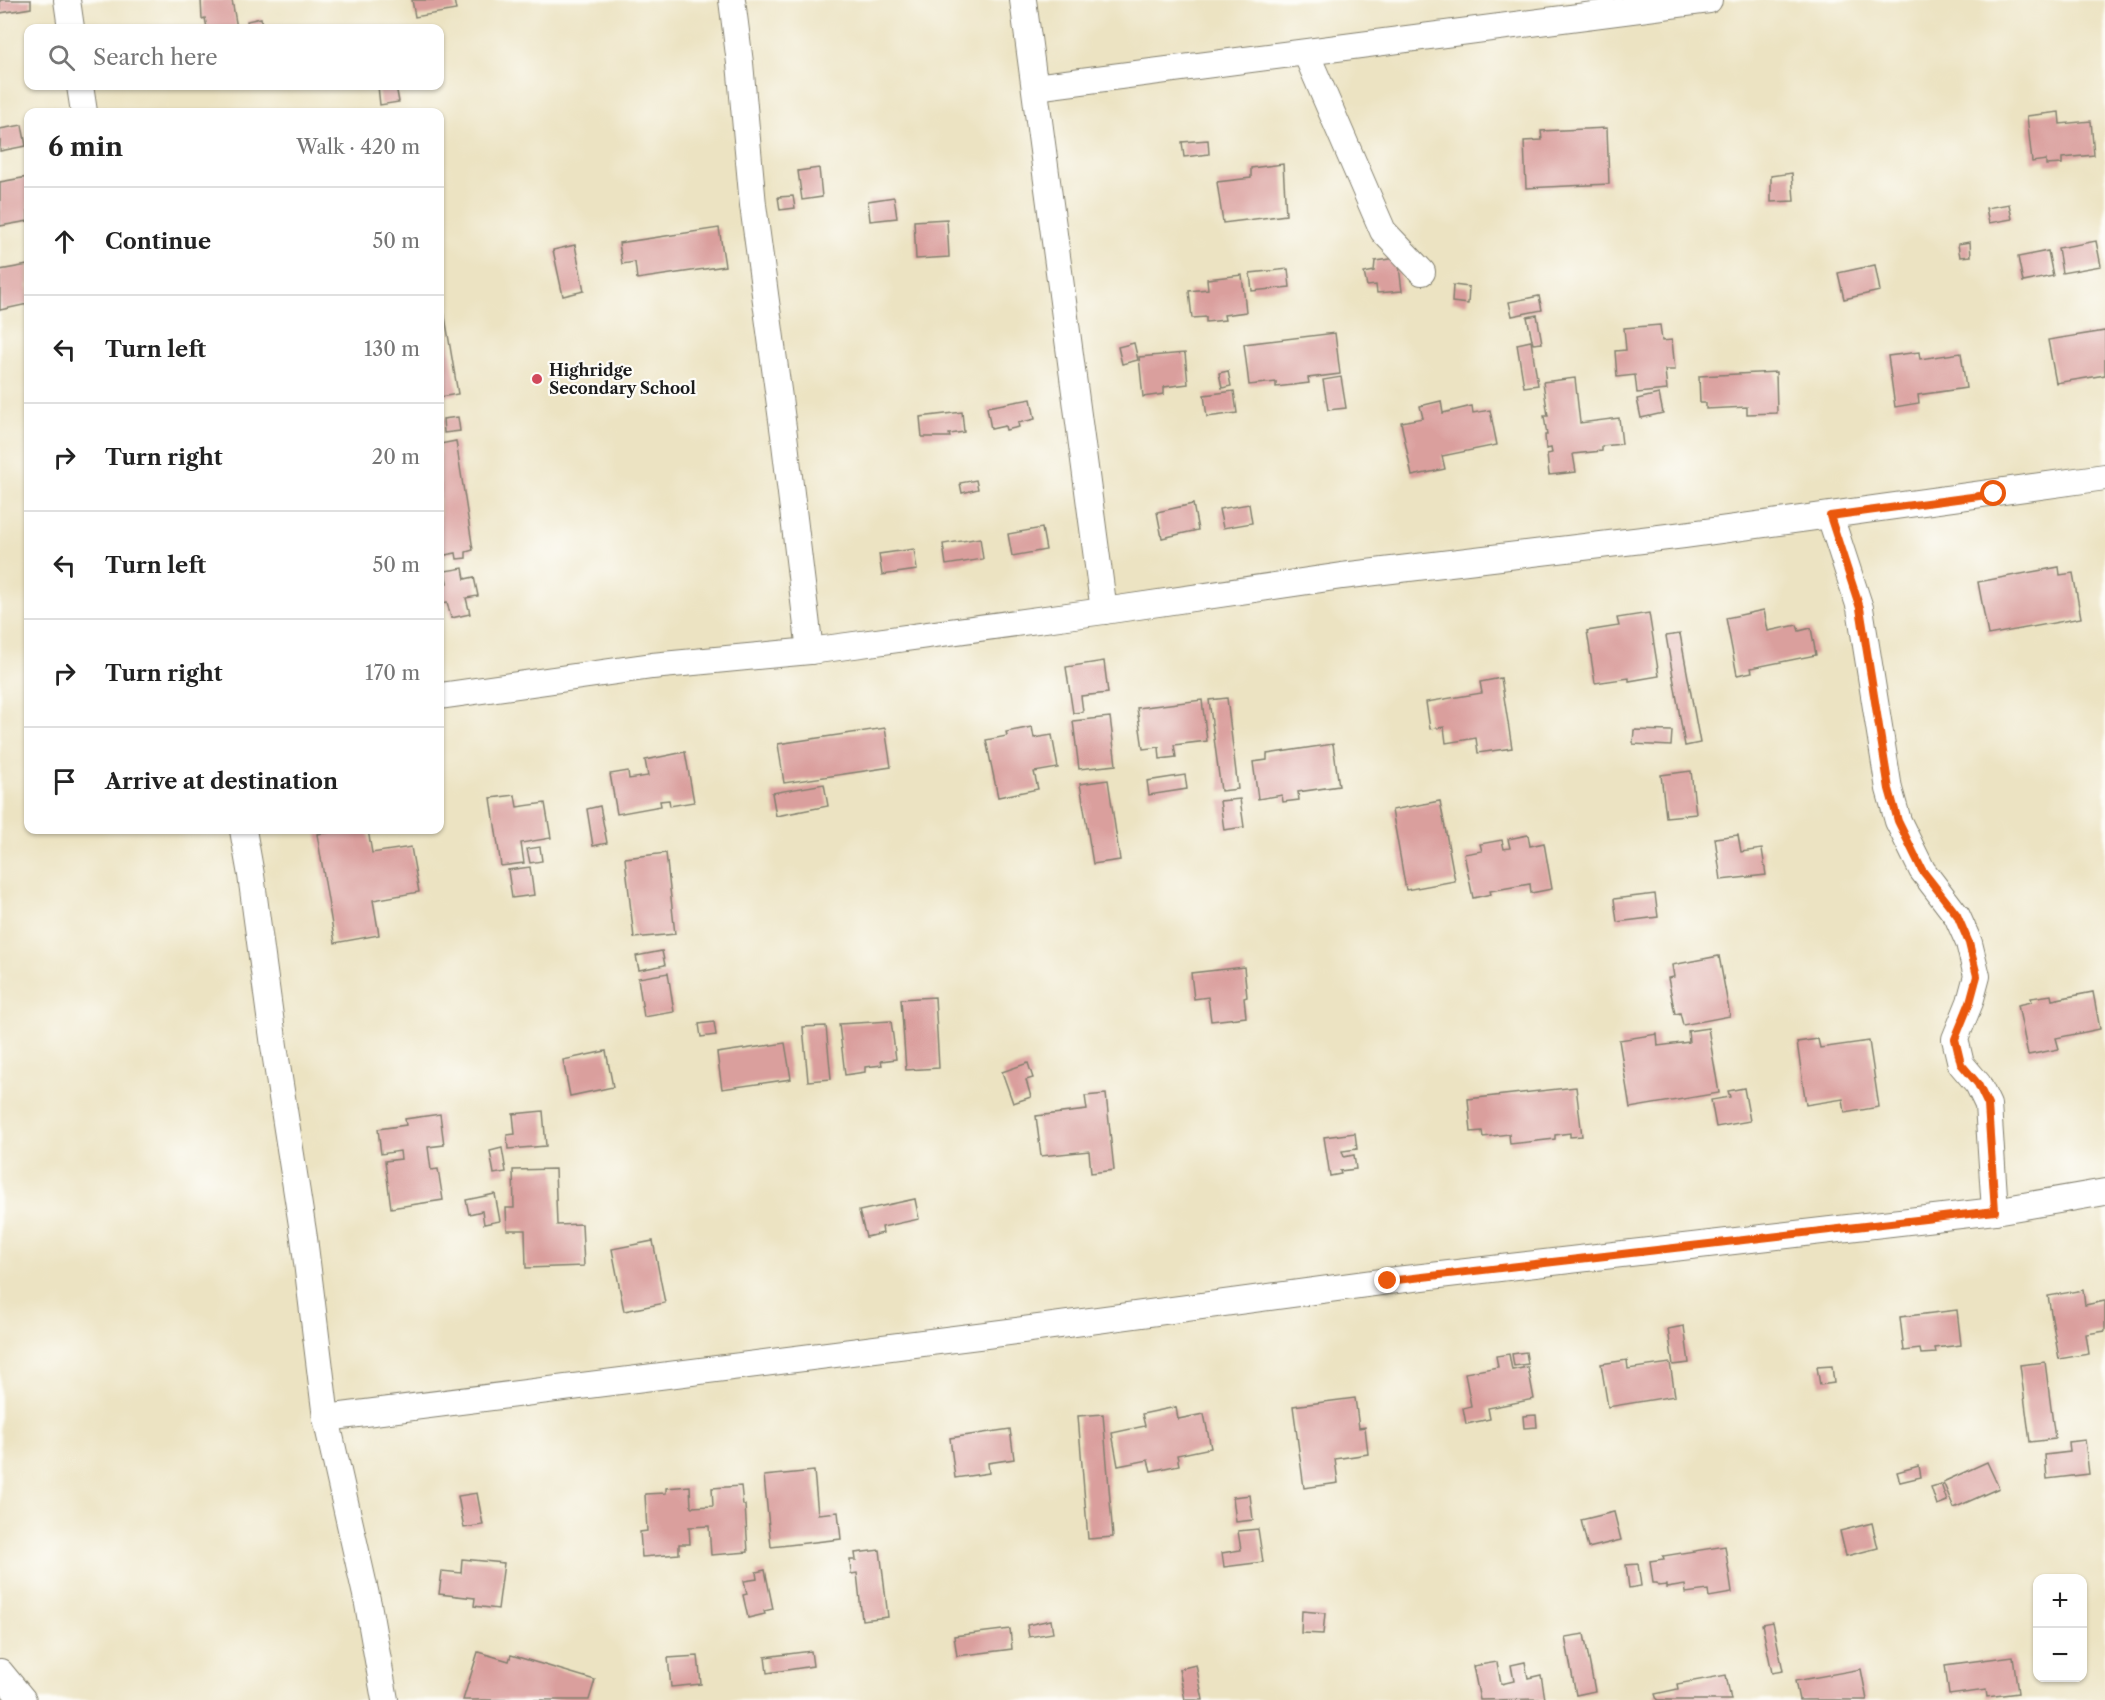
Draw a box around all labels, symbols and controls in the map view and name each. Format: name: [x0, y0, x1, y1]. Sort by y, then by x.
search box: [24, 24, 444, 90]
icon: search: [45, 41, 78, 74]
text: Search here: [93, 44, 218, 71]
text: 6 min: [48, 131, 123, 163]
text: Walk · 420 m: [296, 135, 420, 159]
icon: ahead: [48, 225, 81, 258]
text: Continue: [105, 228, 211, 255]
text: 50 m: [373, 229, 420, 253]
icon: left: [48, 333, 81, 366]
text: Turn left: [105, 336, 206, 363]
text: 130 m: [364, 337, 420, 361]
place label: Highridge Secondary School: [549, 360, 696, 398]
marker: Highridge Secondary School: [530, 372, 544, 386]
icon: right: [48, 441, 81, 474]
text: Turn right: [105, 444, 223, 471]
text: 20 m: [372, 445, 420, 469]
route start: [1980, 480, 2006, 506]
icon: left: [48, 549, 81, 582]
text: Turn left: [105, 552, 206, 579]
text: 50 m: [373, 553, 420, 577]
icon: right: [48, 657, 81, 690]
text: Turn right: [105, 660, 223, 687]
text: 170 m: [365, 661, 420, 685]
icon: arrive: [48, 765, 81, 798]
text: Arrive at destination: [105, 768, 338, 795]
route end: [1374, 1267, 1400, 1293]
map controls: [2033, 1574, 2087, 1682]
button: +: [2033, 1574, 2087, 1628]
button: −: [2033, 1628, 2087, 1682]

